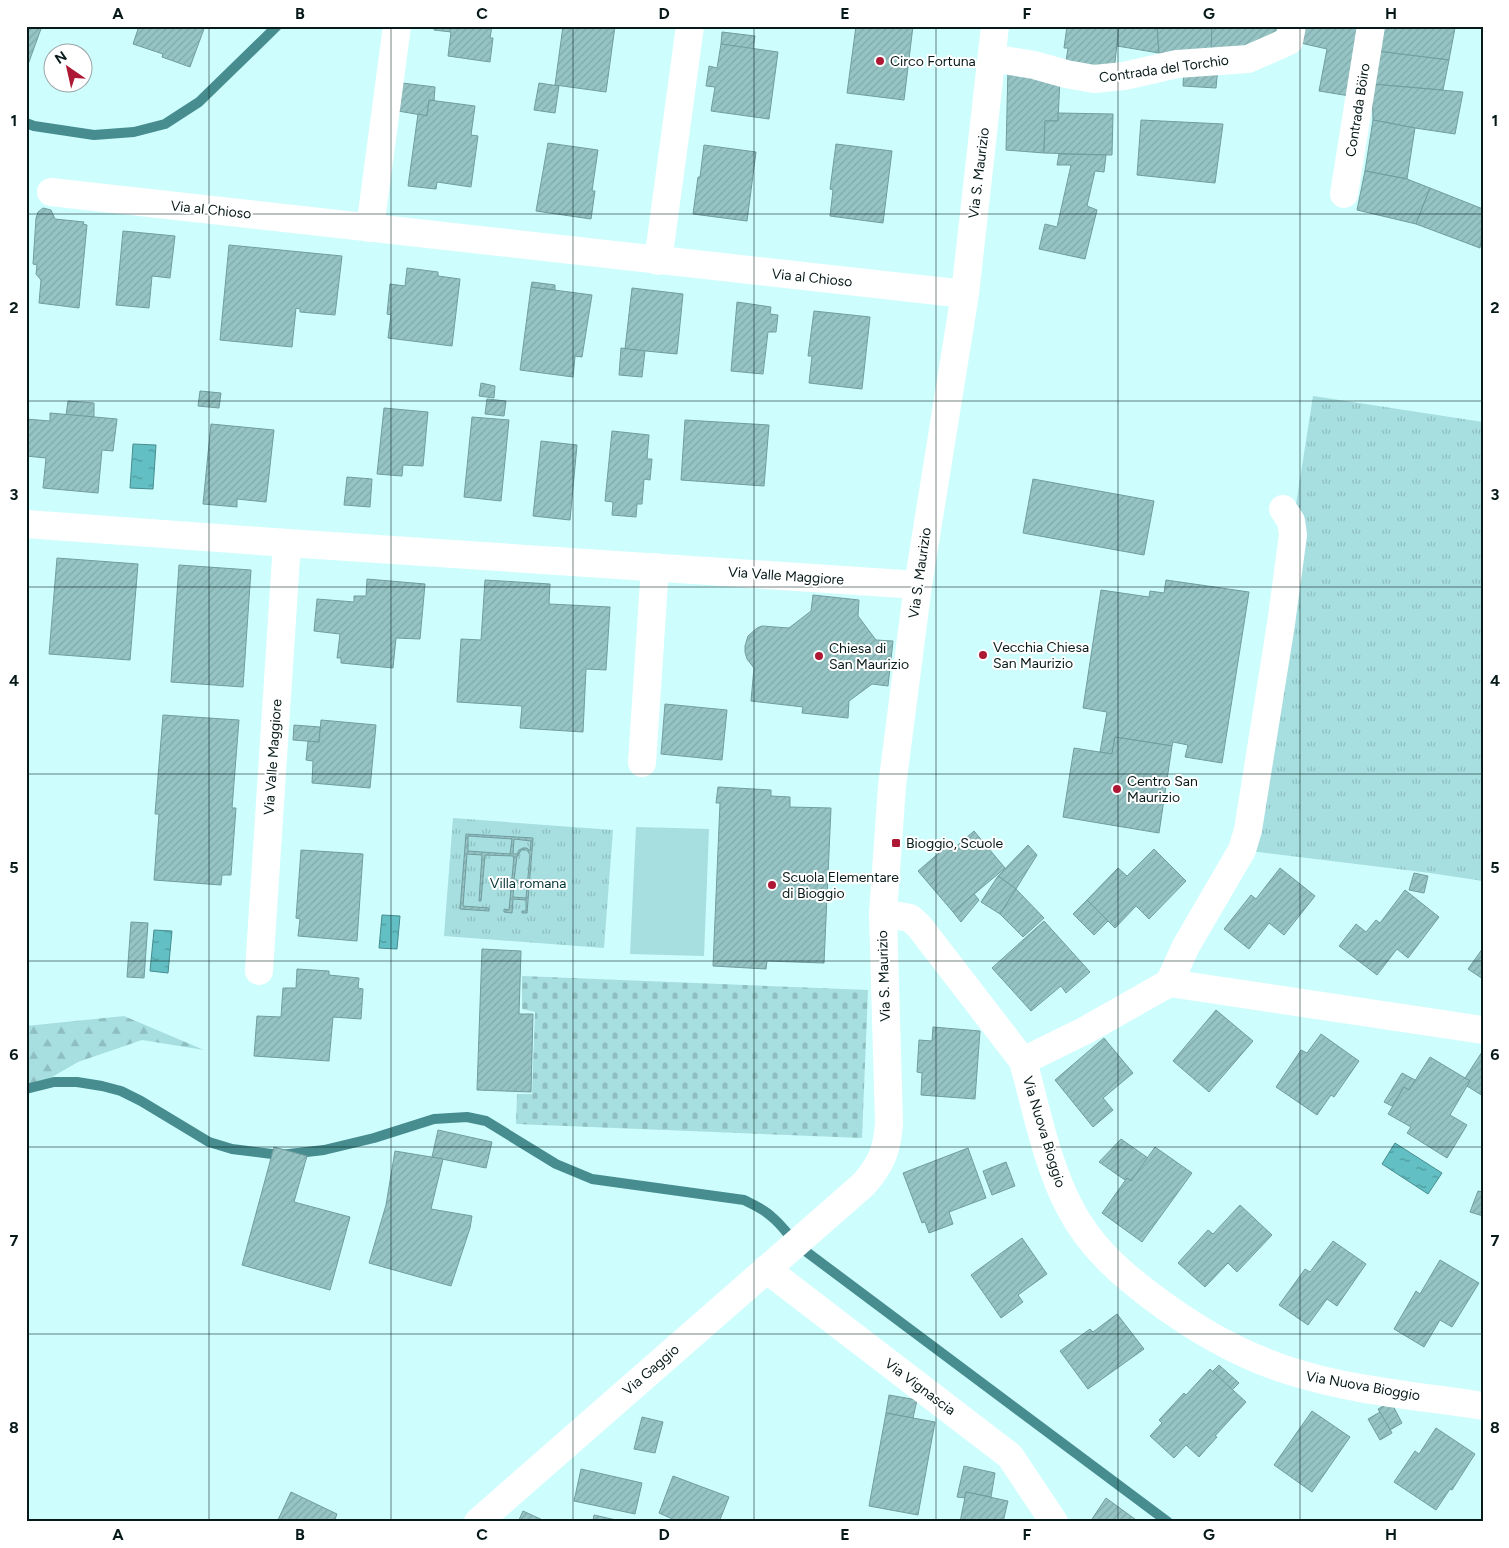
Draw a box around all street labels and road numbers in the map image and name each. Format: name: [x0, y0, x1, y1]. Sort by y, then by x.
street label: Contrada del Torchio: [1098, 51, 1230, 87]
street label: Contrada Böiro: [1342, 62, 1374, 158]
street label: Via S. Maurizio: [965, 127, 993, 219]
street label: Via al Chioso: [170, 197, 252, 223]
street label: Via al Chioso: [771, 265, 853, 291]
street label: Via S. Maurizio: [905, 526, 935, 620]
street label: Via Valle Maggiore: [727, 563, 845, 589]
street label: Via Valle Maggiore: [260, 698, 286, 816]
street label: Via S. Maurizio: [874, 930, 894, 1022]
street label: Via Nuova Bioggio: [1019, 1074, 1069, 1190]
street label: Via Gaggio: [619, 1341, 683, 1399]
street label: Via Vignascia: [881, 1355, 959, 1419]
street label: Via Nuova Bioggio: [1305, 1368, 1421, 1404]

